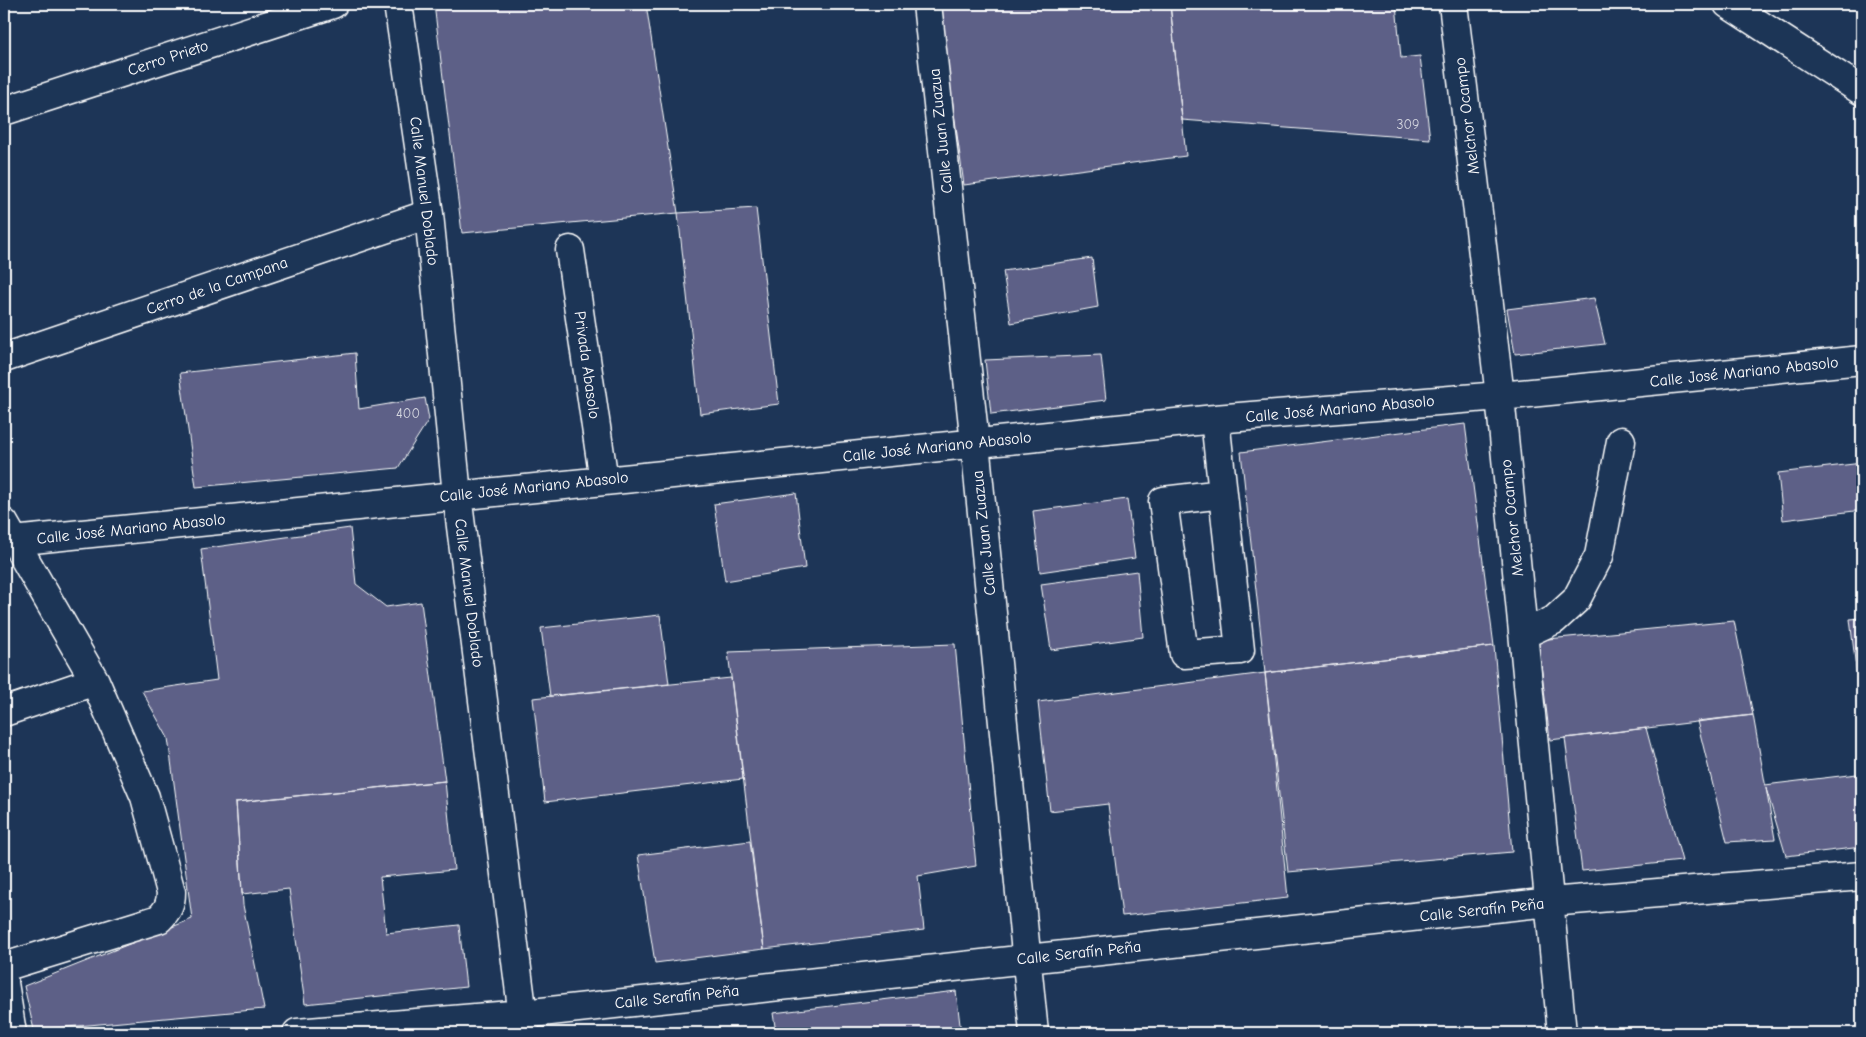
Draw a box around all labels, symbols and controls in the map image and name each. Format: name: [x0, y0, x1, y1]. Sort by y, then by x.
street label: Cerro Prieto: [125, 37, 211, 79]
street label: Melchor Ocampo: [1451, 56, 1483, 176]
street label: Calle Juan Zuazua: [925, 68, 957, 194]
street label: Calle Manuel Doblado: [406, 116, 442, 266]
house number: 309: [1396, 116, 1420, 133]
street label: Cerro de la Campana: [144, 253, 290, 319]
street label: Privada Abasolo: [571, 310, 603, 420]
street label: Calle José Mariano Abasolo: [1649, 353, 1839, 391]
street label: Calle José Mariano Abasolo: [1245, 392, 1435, 426]
house number: 400: [396, 405, 420, 422]
street label: Calle José Mariano Abasolo: [842, 428, 1032, 466]
street label: Melchor Ocampo: [1497, 458, 1527, 578]
street label: Calle José Mariano Abasolo: [439, 468, 629, 506]
street label: Calle Juan Zuazua: [968, 470, 1000, 596]
street label: Calle José Mariano Abasolo: [36, 510, 226, 548]
street label: Calle Manuel Doblado: [451, 518, 487, 668]
street label: Calle Serafín Peña: [1419, 894, 1545, 926]
street label: Calle Serafín Peña: [1016, 937, 1142, 969]
street label: Calle Serafín Peña: [614, 981, 740, 1013]

